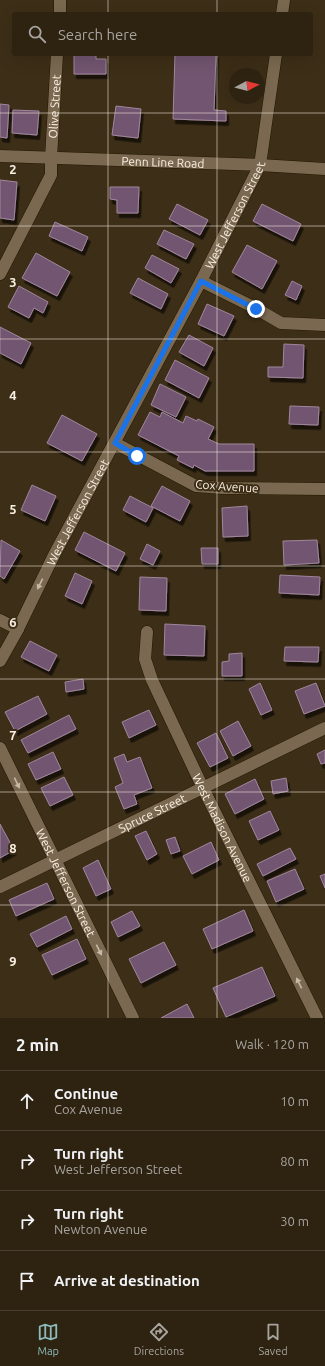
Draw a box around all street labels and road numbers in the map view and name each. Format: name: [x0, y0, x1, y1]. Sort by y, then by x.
street label: Olive Street: [46, 74, 62, 139]
street label: Penn Line Road: [121, 154, 205, 170]
street label: West Jefferson Street: [202, 161, 267, 271]
street label: West Jefferson Street: [44, 456, 111, 567]
street label: Cox Avenue: [195, 477, 259, 495]
street label: West Madison Avenue: [191, 771, 255, 884]
street label: Spruce Street: [116, 791, 188, 835]
street label: West Jefferson Street: [34, 827, 98, 939]

